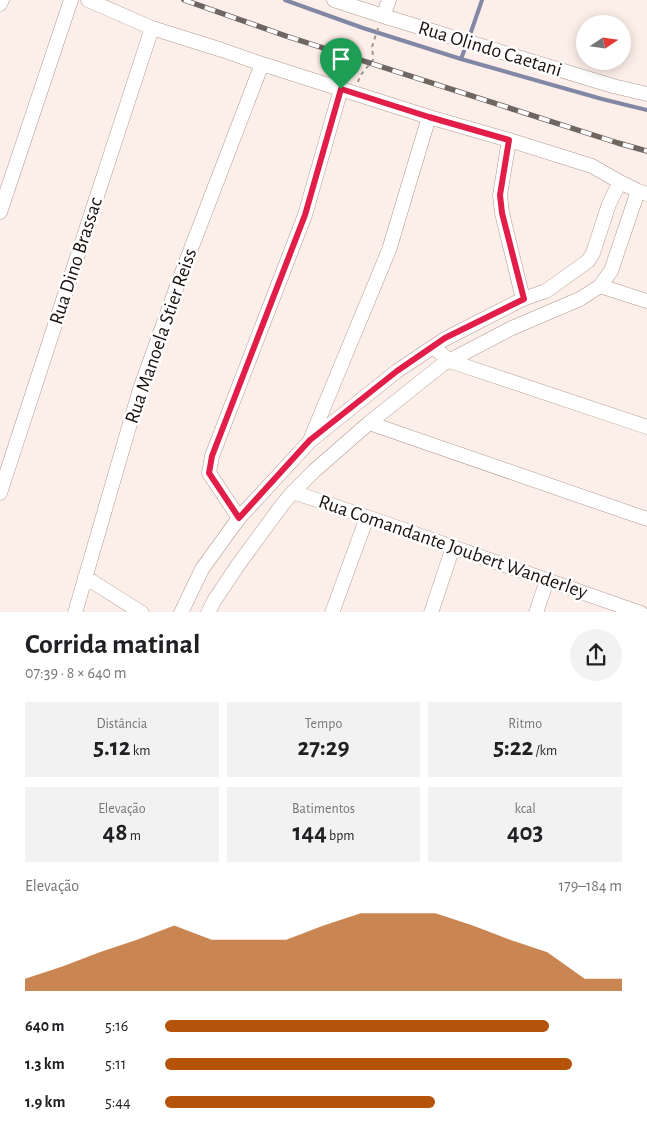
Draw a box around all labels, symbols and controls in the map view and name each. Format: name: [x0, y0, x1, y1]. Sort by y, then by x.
north arrow: [576, 15, 631, 70]
map controls: [576, 15, 631, 70]
street label: Rua Olindo Caetani: [416, 18, 564, 80]
pin: [320, 38, 362, 89]
icon: arrive: [327, 45, 355, 73]
street label: Rua Dino Brassac: [46, 195, 106, 327]
street label: Rua Manoela Stier Reiss: [122, 246, 200, 426]
street label: Rua Comandante Joubert Wanderley: [316, 491, 591, 603]
button: share: [570, 629, 622, 681]
text: Corrida matinal: [25, 631, 200, 659]
text: 07:39 · 8 × 640 m: [25, 665, 127, 681]
text: Distância: [96, 717, 147, 731]
text: Tempo: [305, 717, 342, 731]
text: Ritmo: [508, 717, 542, 731]
text: 5.12: [93, 735, 131, 760]
text: 27:29: [297, 735, 350, 760]
text: 5:22: [493, 735, 533, 760]
text: km: [131, 744, 150, 758]
text: /km: [533, 744, 557, 758]
text: Elevação: [98, 802, 146, 816]
text: Batimentos: [292, 802, 355, 816]
text: kcal: [514, 802, 536, 816]
text: 48: [103, 820, 128, 845]
text: 144: [293, 820, 327, 845]
text: 403: [507, 820, 543, 845]
text: m: [128, 829, 141, 843]
text: bpm: [327, 829, 354, 843]
text: Elevação: [25, 878, 79, 894]
text: 179–184 m: [558, 878, 622, 894]
text: 640 m: [25, 1018, 64, 1034]
text: 5:16: [105, 1018, 128, 1034]
text: 1.3 km: [25, 1056, 65, 1072]
text: 5:11: [105, 1056, 126, 1072]
text: 1.9 km: [25, 1094, 65, 1110]
text: 5:44: [105, 1094, 131, 1110]

